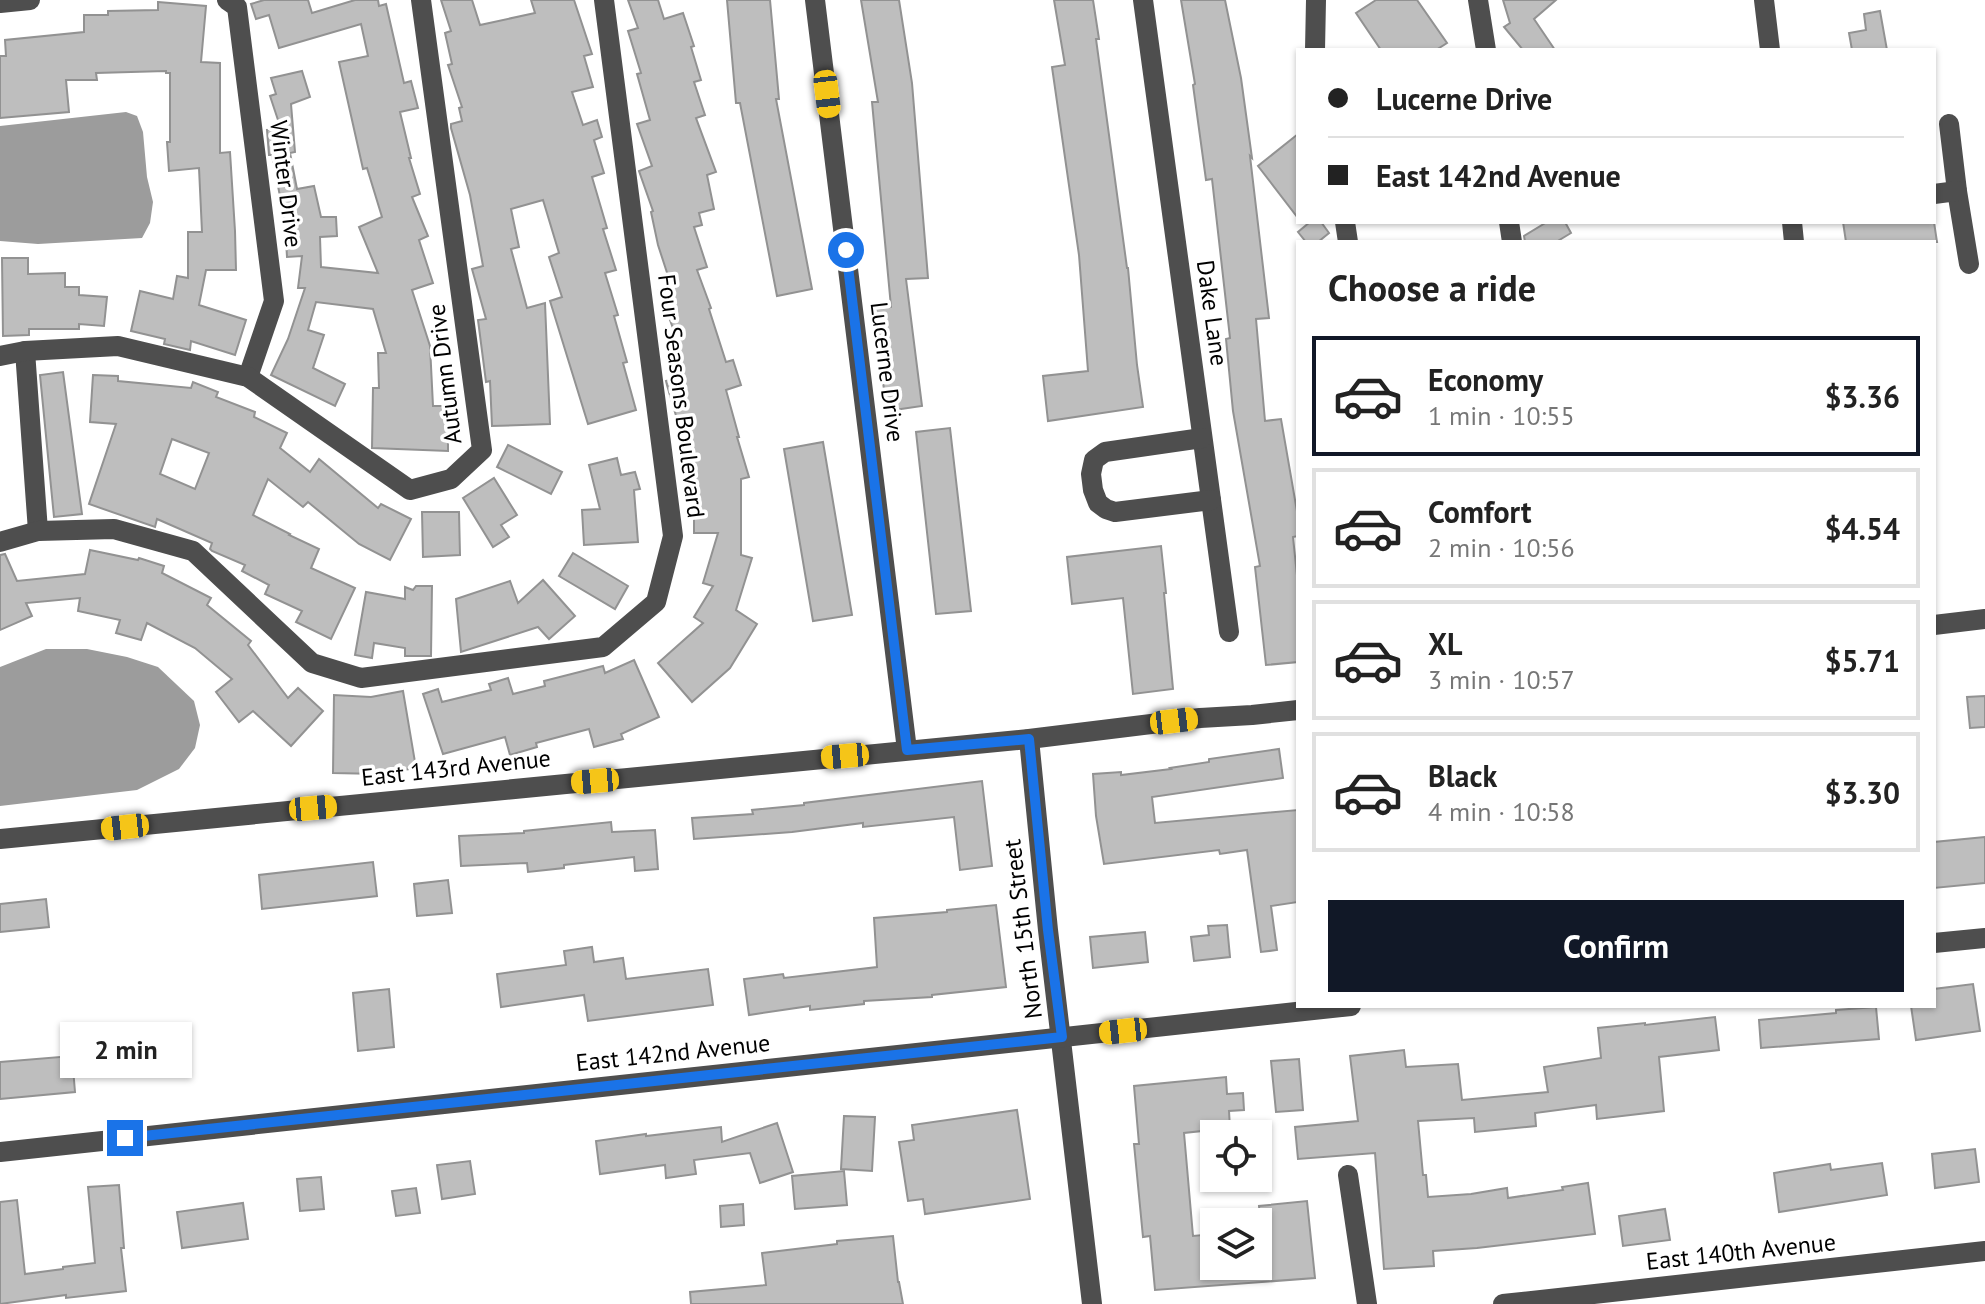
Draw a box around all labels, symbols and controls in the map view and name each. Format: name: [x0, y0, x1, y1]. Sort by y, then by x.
car: [812, 69, 842, 119]
text: Lucerne Drive: [1376, 79, 1552, 118]
street label: Winter Drive: [263, 119, 310, 249]
text: East 142nd Avenue: [1376, 156, 1621, 195]
route start: [828, 232, 864, 268]
street label: Dake Lane: [1190, 258, 1235, 368]
text: Choose a ride: [1328, 264, 1536, 311]
street label: Four Seasons Boulevard: [651, 272, 712, 520]
street label: Lucerne Drive: [864, 300, 911, 444]
street label: Autumn Drive: [421, 302, 468, 446]
icon: car: [1332, 360, 1404, 432]
text: Economy: [1428, 360, 1543, 399]
text: $3.36: [1825, 377, 1900, 416]
text: 1 min · 10:55: [1428, 399, 1575, 432]
icon: car: [1332, 492, 1404, 564]
text: Comfort: [1428, 492, 1531, 531]
text: $4.54: [1825, 509, 1900, 548]
text: 2 min · 10:56: [1428, 531, 1575, 564]
icon: car: [1332, 624, 1404, 696]
text: XL: [1428, 624, 1462, 663]
text: $5.71: [1825, 641, 1900, 680]
text: 3 min · 10:57: [1428, 663, 1575, 696]
car: [1149, 706, 1199, 736]
street label: East 143rd Avenue: [360, 742, 552, 793]
car: [820, 742, 870, 770]
icon: car: [1332, 756, 1404, 828]
text: Black: [1428, 756, 1497, 795]
car: [570, 767, 620, 795]
text: $3.30: [1825, 773, 1900, 812]
car: [288, 794, 338, 822]
text: 4 min · 10:58: [1428, 795, 1575, 828]
car: [100, 813, 150, 841]
street label: North 15th Street: [996, 837, 1049, 1021]
button: Confirm: [1328, 900, 1904, 992]
car: [1098, 1017, 1148, 1045]
callout: 2 min: [59, 1022, 191, 1078]
street label: East 142nd Avenue: [574, 1027, 772, 1078]
text: 2 min: [94, 1033, 158, 1066]
route end: [107, 1120, 143, 1156]
map controls: [1200, 1120, 1272, 1280]
button: locate: [1200, 1120, 1272, 1192]
button: layers: [1200, 1208, 1272, 1280]
street label: East 140th Avenue: [1645, 1226, 1837, 1277]

